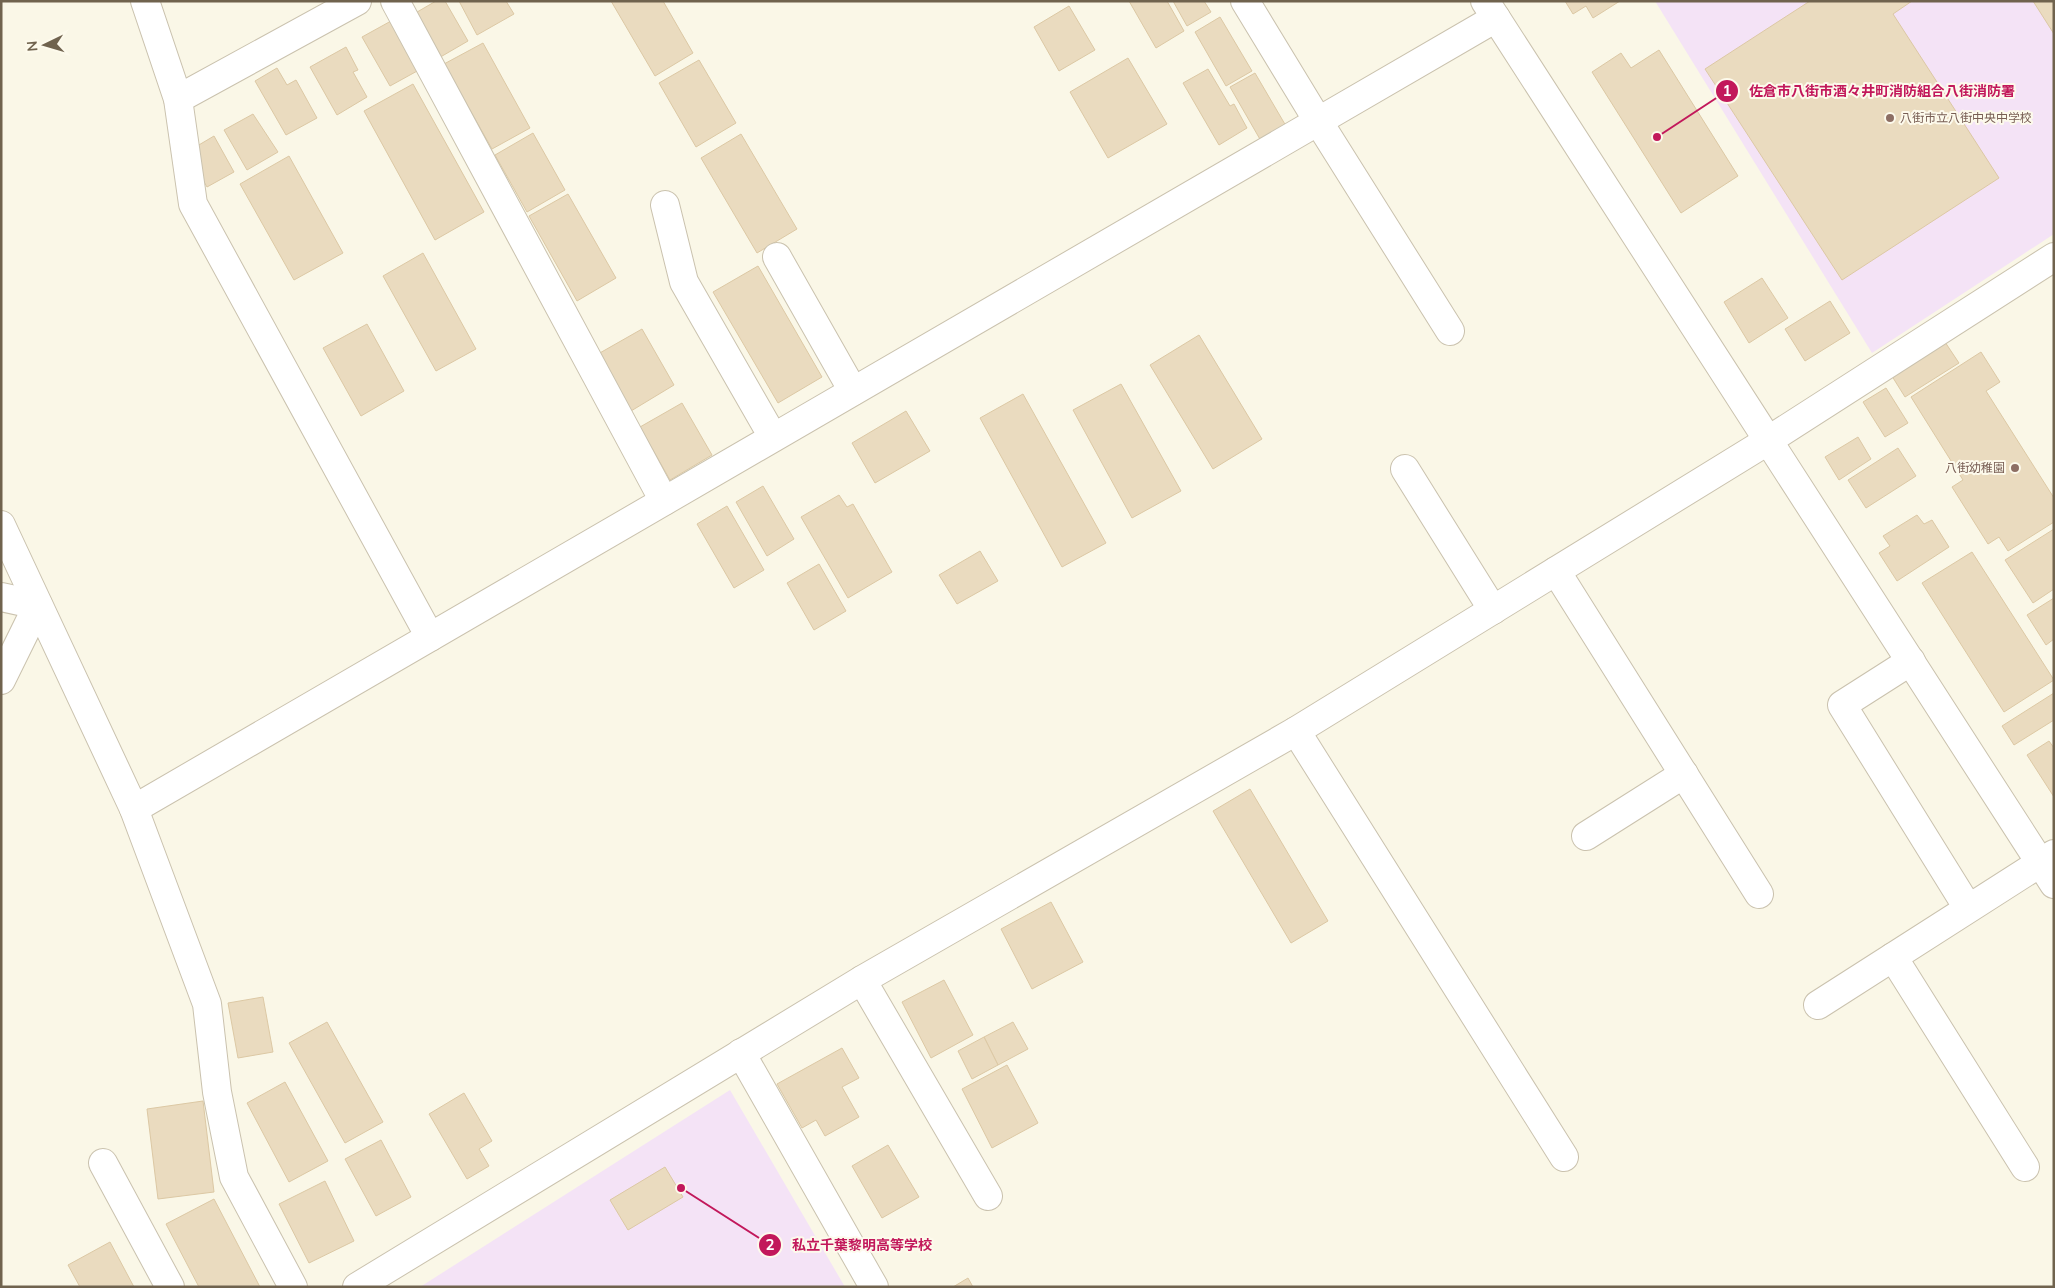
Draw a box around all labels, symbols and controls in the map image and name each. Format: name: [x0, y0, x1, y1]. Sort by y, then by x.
north arrow: [20, 20, 70, 70]
text: N: [23, 40, 41, 52]
callout: 佐倉市八街市酒々井町消防組合八街消防署: [1714, 76, 2025, 105]
text: 1: [1722, 81, 1732, 100]
text: 佐倉市八街市酒々井町消防組合八街消防署: [1749, 82, 2015, 100]
place label: 八街市立八街中央中学校: [1900, 110, 2032, 125]
marker: 八街市立八街中央中学校: [1884, 112, 1896, 124]
place label: 八街幼稚園: [1945, 460, 2005, 475]
marker: 八街幼稚園: [2009, 462, 2021, 474]
callout: 私立千葉黎明高等学校: [757, 1230, 942, 1259]
text: 2: [765, 1235, 775, 1254]
text: 私立千葉黎明高等学校: [792, 1236, 932, 1254]

